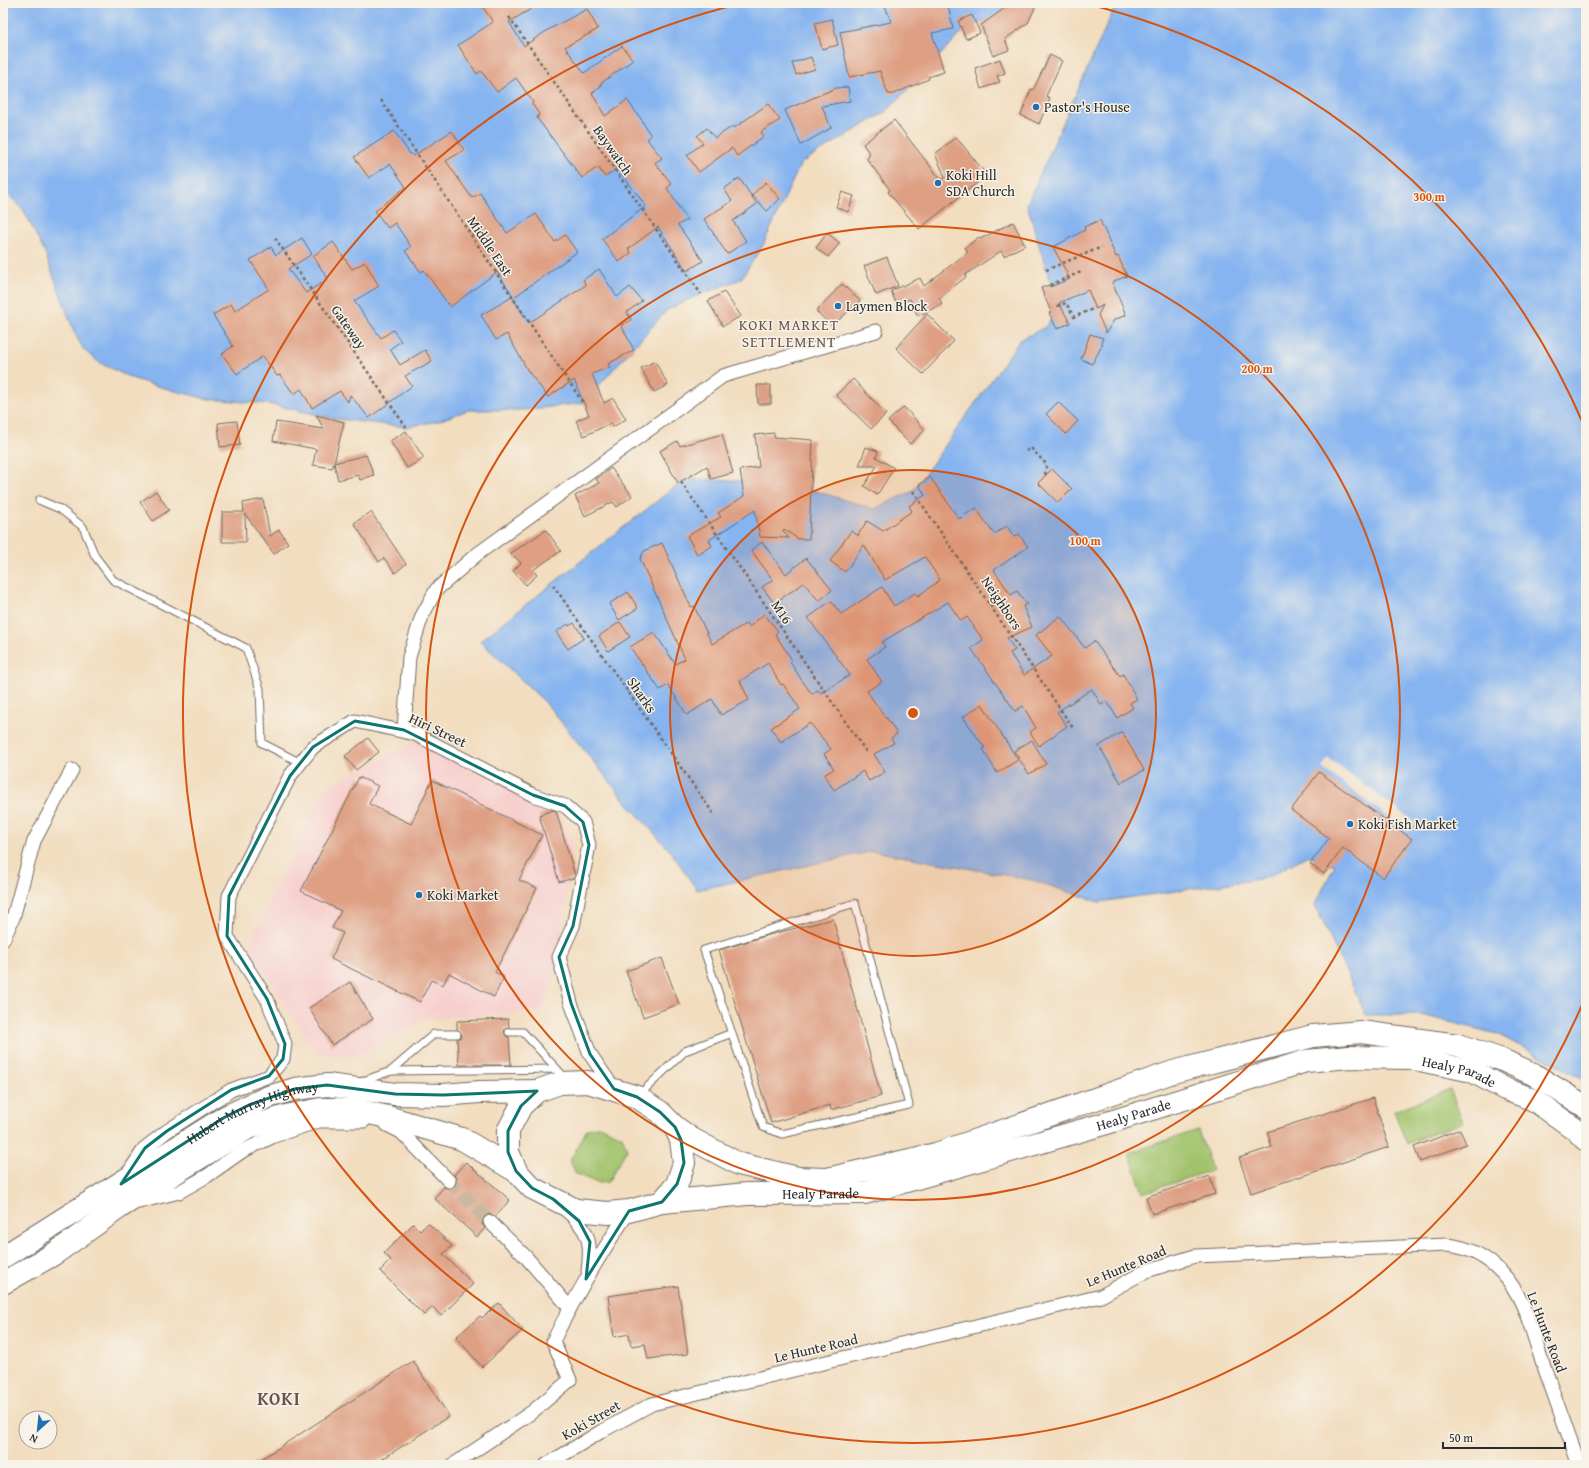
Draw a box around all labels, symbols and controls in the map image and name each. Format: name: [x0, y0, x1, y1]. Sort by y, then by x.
place label: Pastor's House: [1044, 97, 1130, 117]
marker: Pastor's House: [1031, 102, 1041, 112]
street label: Baywatch: [589, 121, 638, 179]
place label: Koki Hill SDA Church: [946, 165, 1015, 201]
marker: Koki Hill SDA Church: [933, 178, 943, 188]
text: 300 m: [1413, 188, 1446, 205]
street label: Middle East: [463, 212, 517, 280]
place label: Laymen Block: [846, 296, 928, 316]
street label: Gateway: [327, 301, 371, 353]
marker: Laymen Block: [833, 301, 843, 311]
district label: KOKI MARKET SETTLEMENT: [739, 314, 839, 352]
text: 200 m: [1241, 360, 1274, 377]
text: 100 m: [1069, 532, 1102, 549]
street label: Neighbors: [977, 572, 1027, 634]
street label: M16: [767, 596, 797, 628]
street label: Sharks: [622, 673, 662, 717]
centre of rings: [906, 706, 920, 720]
street label: Hiri Street: [406, 708, 470, 752]
place label: Koki Fish Market: [1358, 814, 1457, 834]
marker: Koki Fish Market: [1345, 819, 1355, 829]
place label: Koki Market: [427, 885, 499, 905]
marker: Koki Market: [414, 890, 424, 900]
street label: Healy Parade: [1420, 1051, 1500, 1093]
street label: Hubert Murray Highway: [182, 1076, 320, 1149]
street label: Healy Parade: [1094, 1094, 1174, 1136]
street label: Healy Parade: [782, 1183, 860, 1204]
street label: Le Hunte Road: [1083, 1240, 1170, 1292]
street label: Le Hunte Road: [1522, 1289, 1572, 1376]
street label: Le Hunte Road: [772, 1329, 860, 1367]
district label: KOKI: [257, 1385, 301, 1412]
street label: Koki Street: [558, 1395, 624, 1445]
north arrow: [18, 1410, 58, 1450]
scale bar: [1443, 1424, 1565, 1450]
text: 50 m: [1449, 1429, 1473, 1446]
text: N: [26, 1430, 40, 1448]

